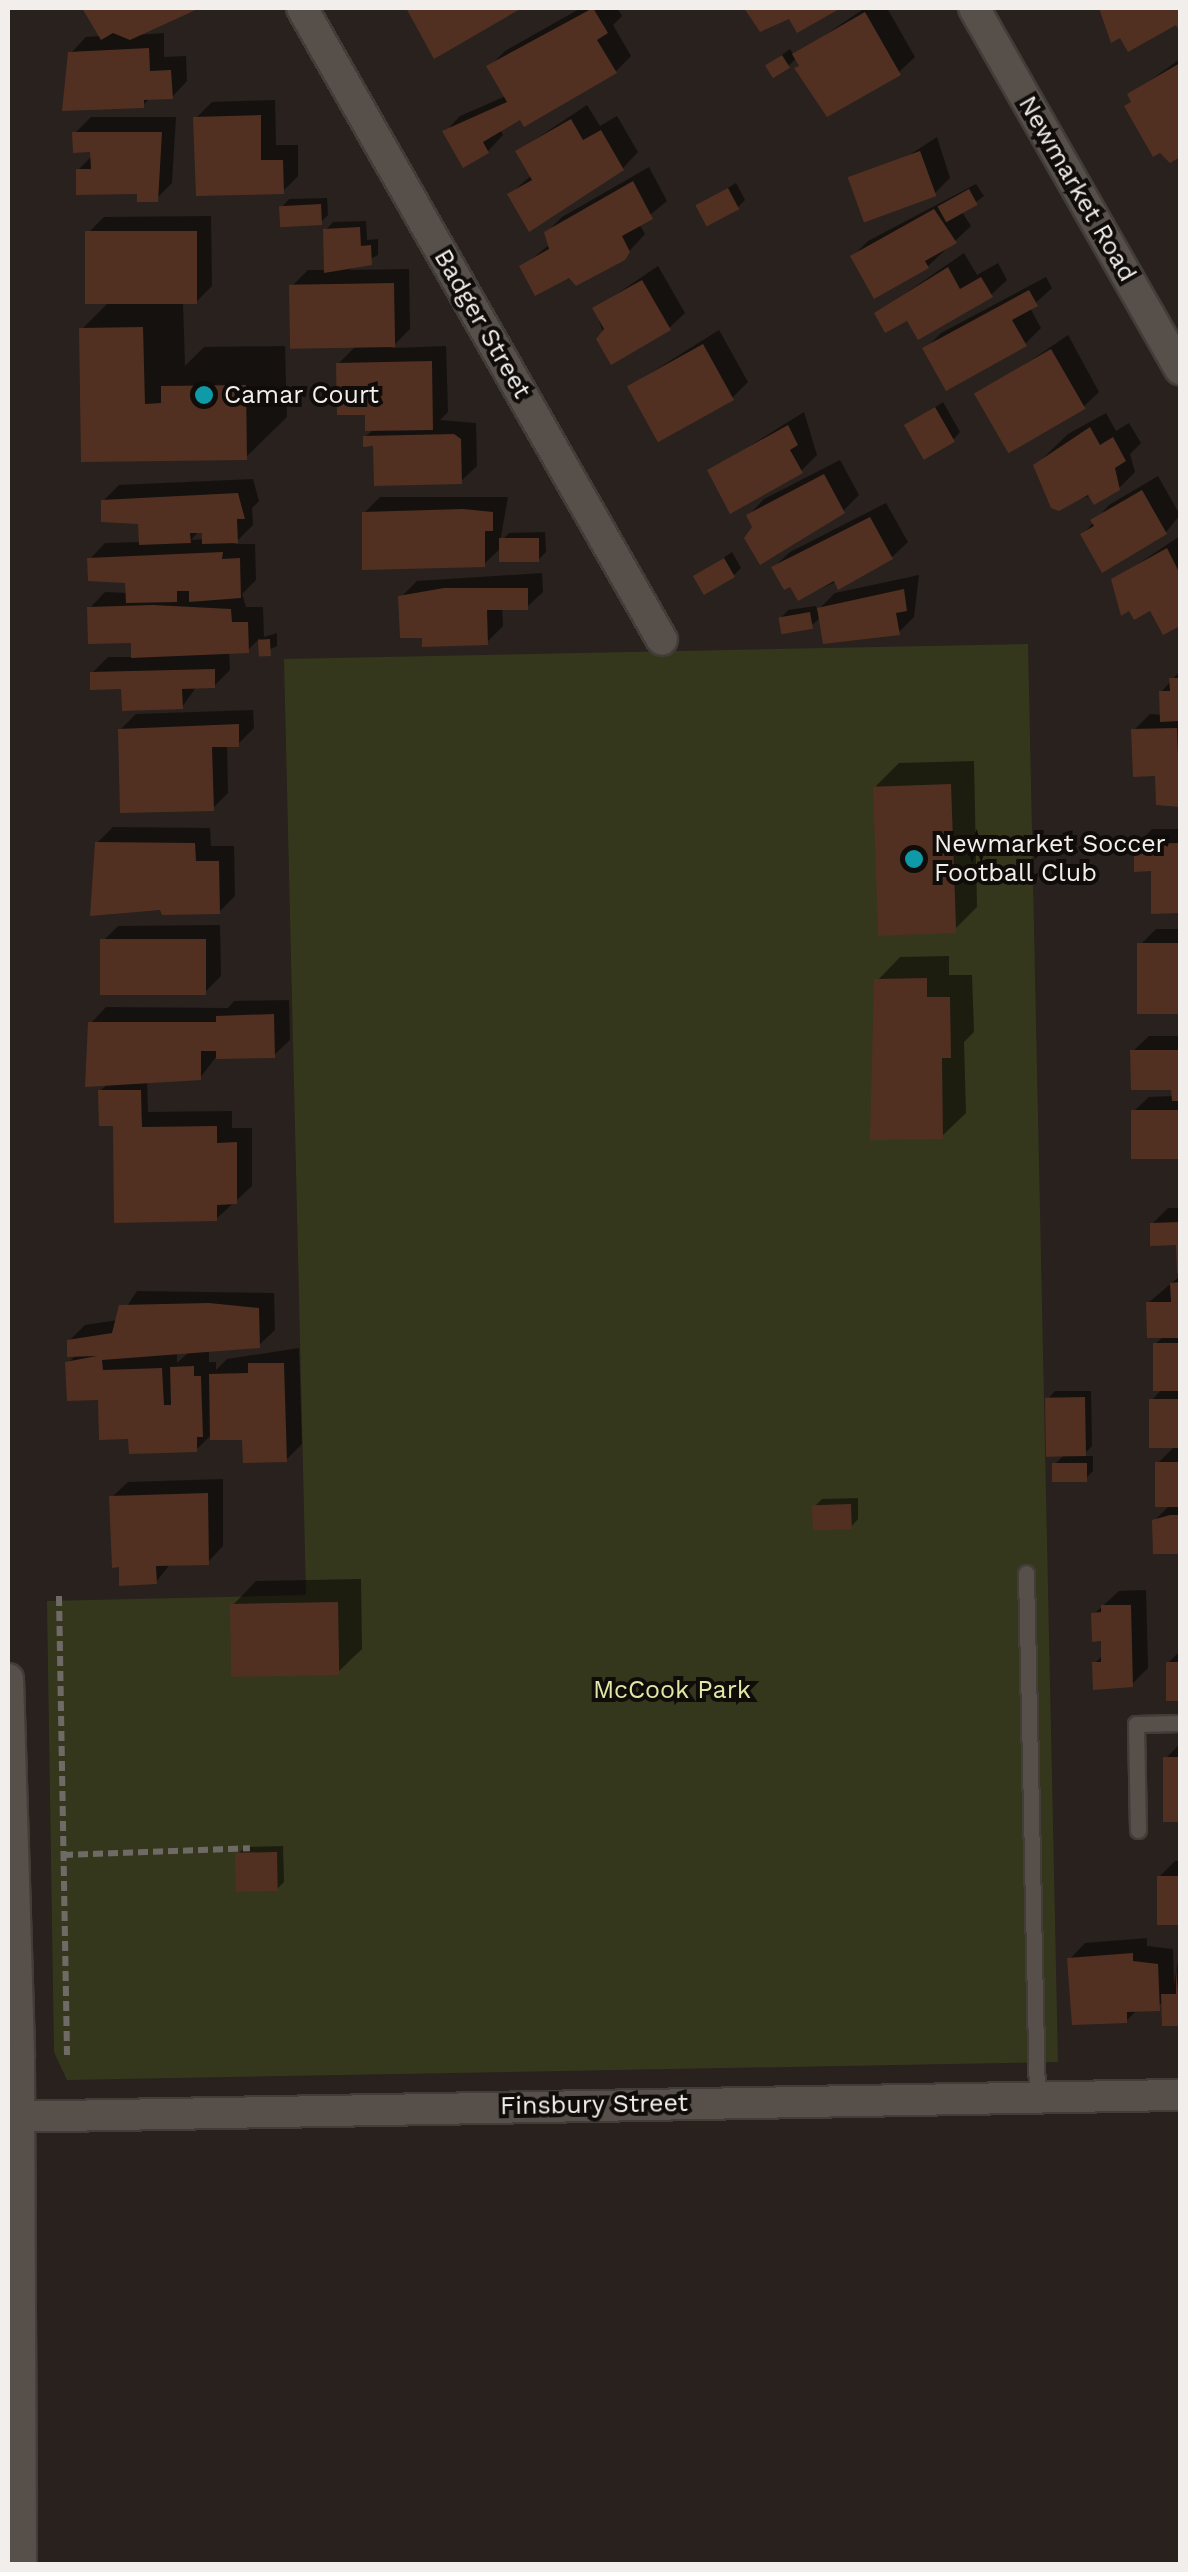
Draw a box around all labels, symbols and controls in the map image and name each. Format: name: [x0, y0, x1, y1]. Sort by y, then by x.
street label: Newmarket Road: [1012, 91, 1142, 287]
street label: Badger Street: [427, 244, 537, 404]
place label: Camar Court: [224, 380, 379, 410]
marker: Camar Court: [193, 384, 215, 406]
place label: Newmarket Soccer Football Club: [934, 830, 1166, 889]
marker: Newmarket Soccer Football Club: [903, 848, 925, 870]
park label: McCook Park: [593, 1675, 751, 1705]
street label: Finsbury Street: [499, 2088, 689, 2122]

